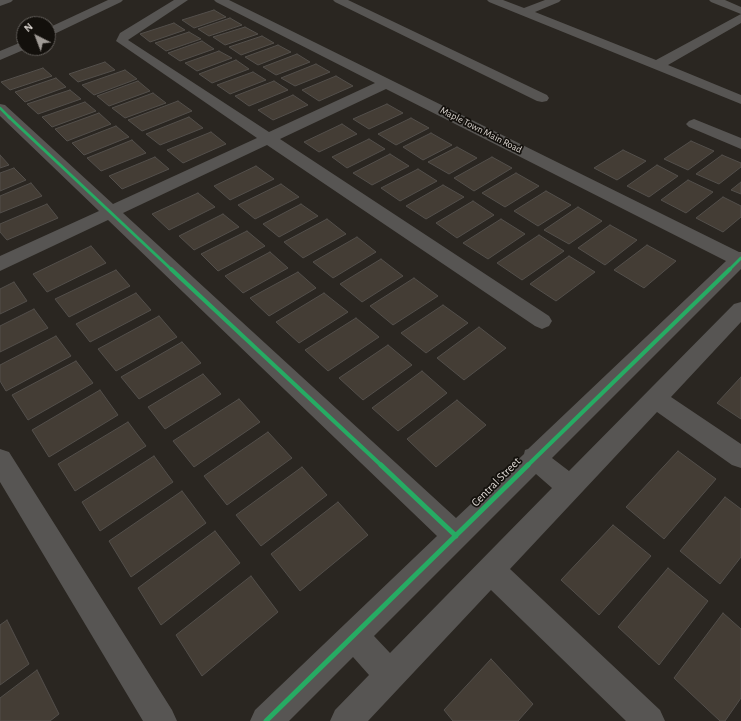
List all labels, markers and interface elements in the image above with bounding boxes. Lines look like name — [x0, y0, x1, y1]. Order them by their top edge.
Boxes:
north arrow — [16, 16, 56, 56]
text: N — [22, 21, 35, 34]
street label: Maple Town Main Road — [438, 104, 524, 156]
street label: Central Street — [468, 454, 524, 510]

